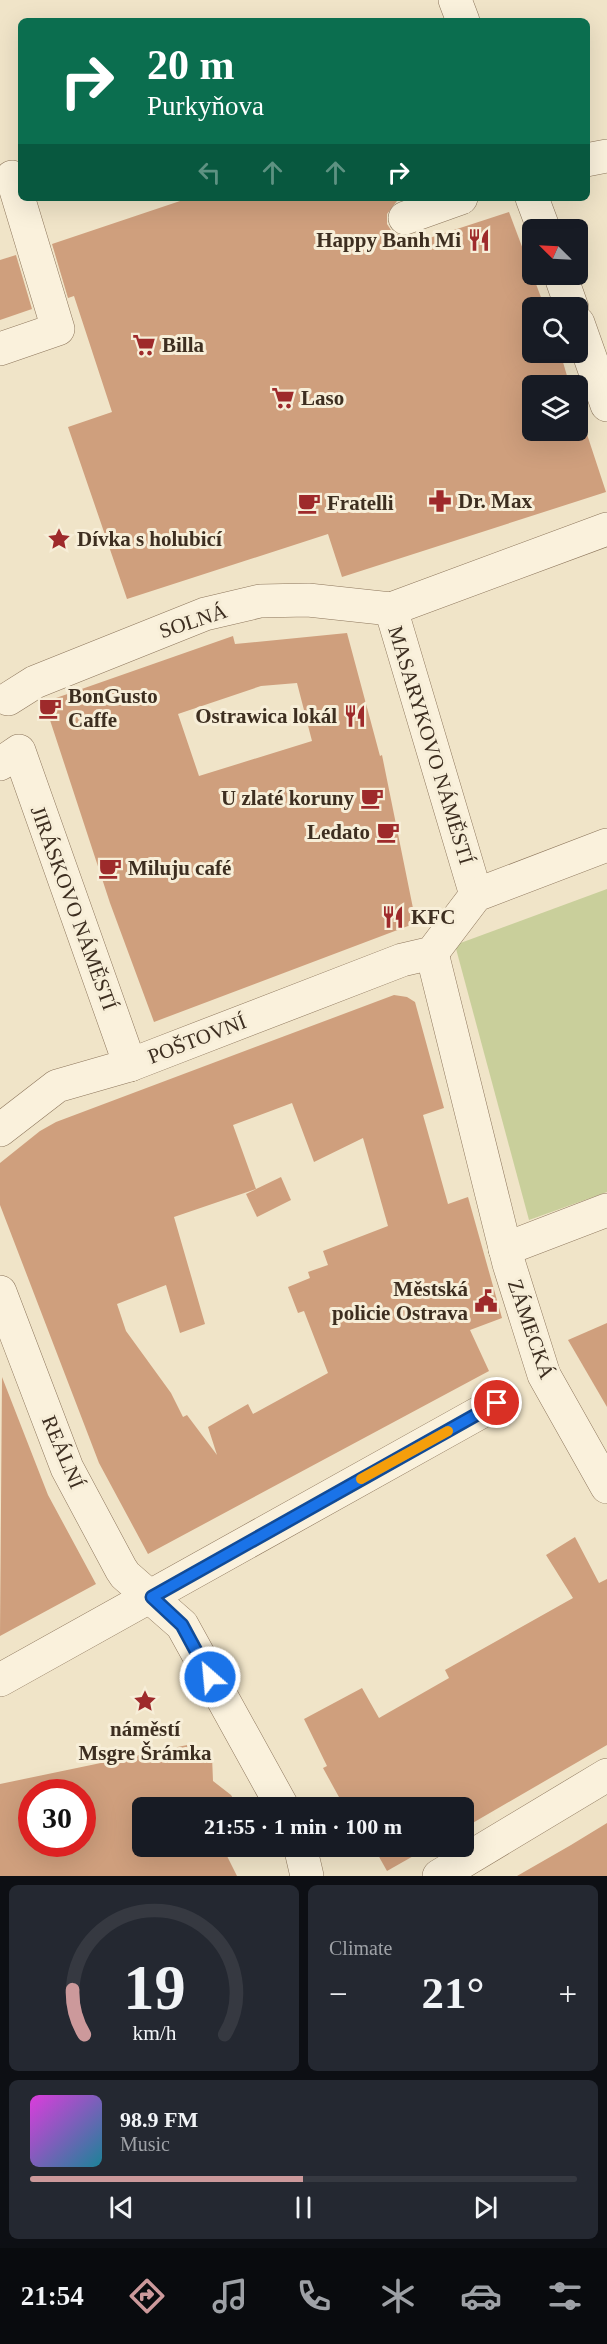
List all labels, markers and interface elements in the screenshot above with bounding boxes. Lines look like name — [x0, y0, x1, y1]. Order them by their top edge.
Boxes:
icon: right — [48, 42, 126, 120]
text: 20 m — [147, 42, 235, 88]
text: Purkyňova — [147, 91, 264, 121]
icon: left — [193, 156, 226, 189]
icon: ahead — [256, 156, 289, 189]
icon: ahead — [319, 156, 352, 189]
icon: right — [382, 156, 415, 189]
north arrow — [522, 219, 588, 285]
map controls — [522, 219, 588, 441]
restaurant icon: Happy Banh Mi — [466, 227, 492, 253]
place label: Happy Banh Mi — [316, 228, 461, 252]
button: search — [522, 297, 588, 363]
supermarket icon: Billa — [131, 332, 157, 358]
place label: Billa — [162, 333, 205, 357]
button: layers — [522, 375, 588, 441]
supermarket icon: Laso — [270, 385, 296, 411]
place label: Laso — [301, 386, 344, 410]
pharmacy icon: Dr. Max — [427, 488, 453, 514]
place label: Dr. Max — [458, 489, 532, 513]
cafe icon: Fratelli — [296, 490, 322, 516]
place label: Fratelli — [327, 491, 394, 515]
place icon: Dívka s holubicí — [46, 526, 72, 552]
place label: Dívka s holubicí — [77, 527, 223, 551]
street label: SOLNÁ — [156, 599, 231, 643]
street label: MASARYKOVO NÁMĚSTÍ — [383, 623, 479, 867]
place label: BonGusto Caffe — [68, 684, 158, 732]
cafe icon: BonGusto Caffe — [37, 695, 63, 721]
restaurant icon: Ostrawica lokál — [342, 703, 368, 729]
place label: Ostrawica lokál — [195, 704, 337, 728]
cafe icon: U zlaté koruny — [359, 785, 385, 811]
place label: U zlaté koruny — [221, 786, 354, 810]
street label: JIRÁSKOVO NÁMĚSTÍ — [26, 803, 122, 1013]
cafe icon: Ledato — [375, 819, 401, 845]
place label: Ledato — [307, 820, 370, 844]
cafe icon: Miluju café — [97, 855, 123, 881]
place label: Miluju café — [128, 856, 231, 880]
restaurant icon: KFC — [380, 904, 406, 930]
place label: KFC — [411, 905, 455, 929]
street label: POŠTOVNÍ — [144, 1009, 250, 1069]
street label: ZÁMECKÁ — [503, 1276, 560, 1383]
place label: Městská policie Ostrava — [332, 1277, 468, 1325]
public building icon: Městská policie Ostrava — [473, 1288, 499, 1314]
pin — [471, 1377, 522, 1428]
icon: arrive — [480, 1386, 513, 1419]
street label: REÁLNÍ — [37, 1412, 89, 1492]
position arrow — [178, 1645, 242, 1709]
place icon: náměstí Msgre Šrámka — [132, 1688, 158, 1714]
place label: náměstí Msgre Šrámka — [78, 1717, 212, 1765]
speed limit sign: 30 — [18, 1779, 96, 1857]
text: 21:55 · 1 min · 100 m — [204, 1814, 402, 1839]
text: Climate — [329, 1937, 392, 1959]
text: 19 — [123, 1953, 185, 2022]
text: 21° — [422, 1968, 485, 2018]
text: − — [329, 1976, 348, 2012]
text: + — [558, 1976, 577, 2012]
text: km/h — [132, 2021, 176, 2045]
text: 98.9 FM — [120, 2107, 198, 2132]
text: Music — [120, 2133, 170, 2155]
icon: previous — [105, 2191, 138, 2224]
icon: pause — [287, 2191, 320, 2224]
icon: next — [469, 2191, 502, 2224]
icon: directions — [126, 2275, 168, 2317]
icon: music — [209, 2275, 251, 2317]
icon: phone — [293, 2275, 335, 2317]
icon: climate — [377, 2275, 419, 2317]
icon: car — [460, 2275, 502, 2317]
icon: filters — [544, 2275, 586, 2317]
text: 21:54 — [21, 2281, 84, 2311]

